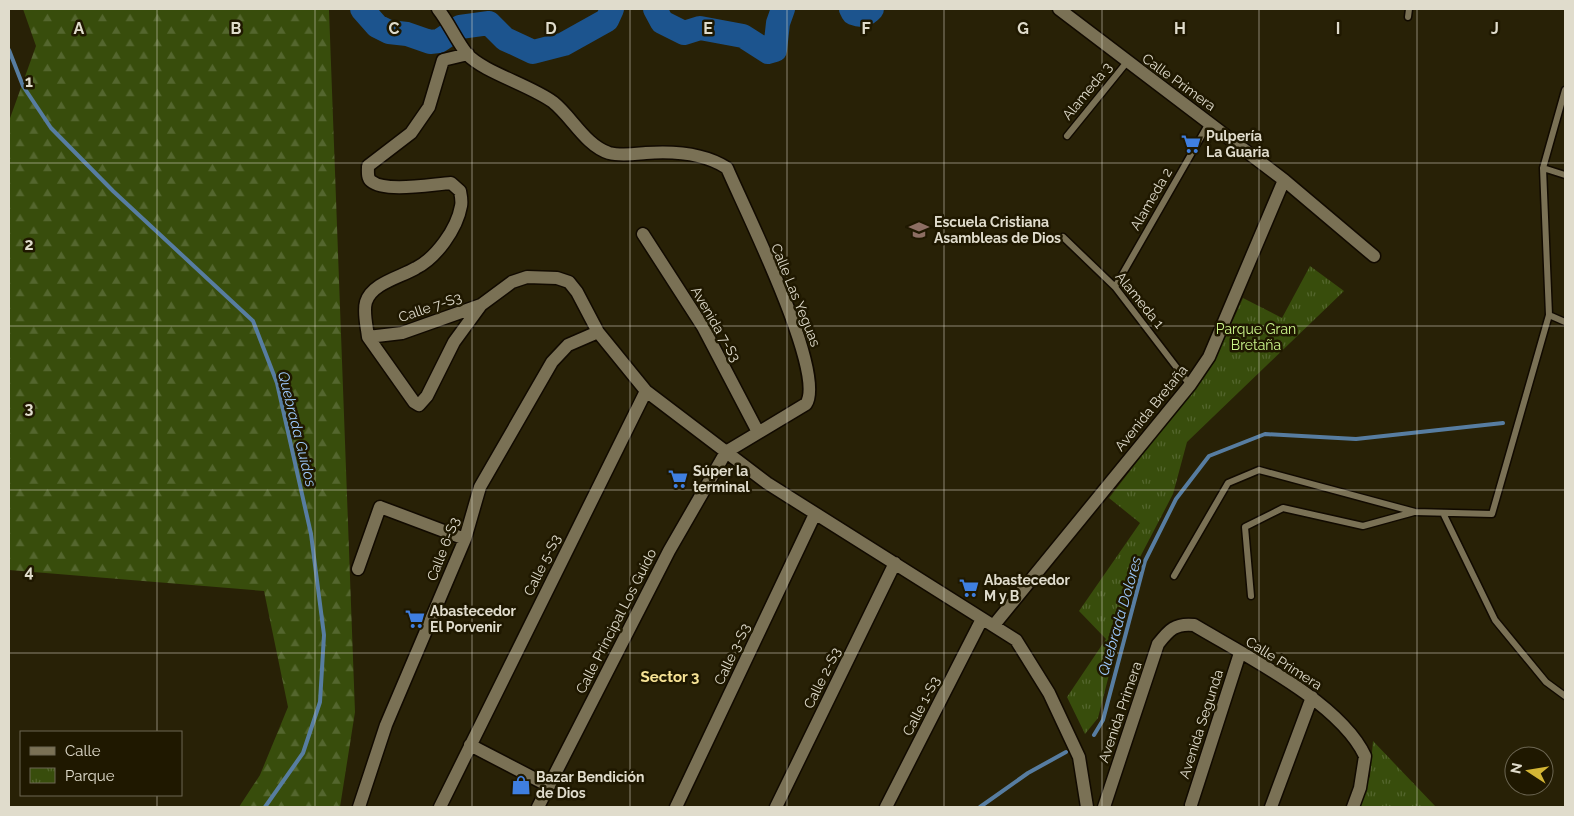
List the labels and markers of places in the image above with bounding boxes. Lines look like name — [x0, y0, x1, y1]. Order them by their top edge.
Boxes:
place label: Pulpería La Guaria — [1206, 128, 1269, 160]
supermarket icon: Pulpería La Guaria — [1180, 133, 1202, 155]
place label: Escuela Cristiana Asambleas de Dios — [934, 214, 1061, 246]
school or university icon: Escuela Cristiana Asambleas de Dios — [908, 219, 930, 241]
place label: Súper la terminal — [693, 463, 750, 495]
supermarket icon: Súper la terminal — [667, 468, 689, 490]
place label: Abastecedor M y B — [984, 572, 1071, 604]
supermarket icon: Abastecedor M y B — [958, 577, 980, 599]
place label: Abastecedor El Porvenir — [430, 603, 517, 635]
supermarket icon: Abastecedor El Porvenir — [404, 608, 426, 630]
place label: Bazar Bendición de Dios — [536, 769, 644, 801]
shop icon: Bazar Bendición de Dios — [510, 774, 532, 796]

